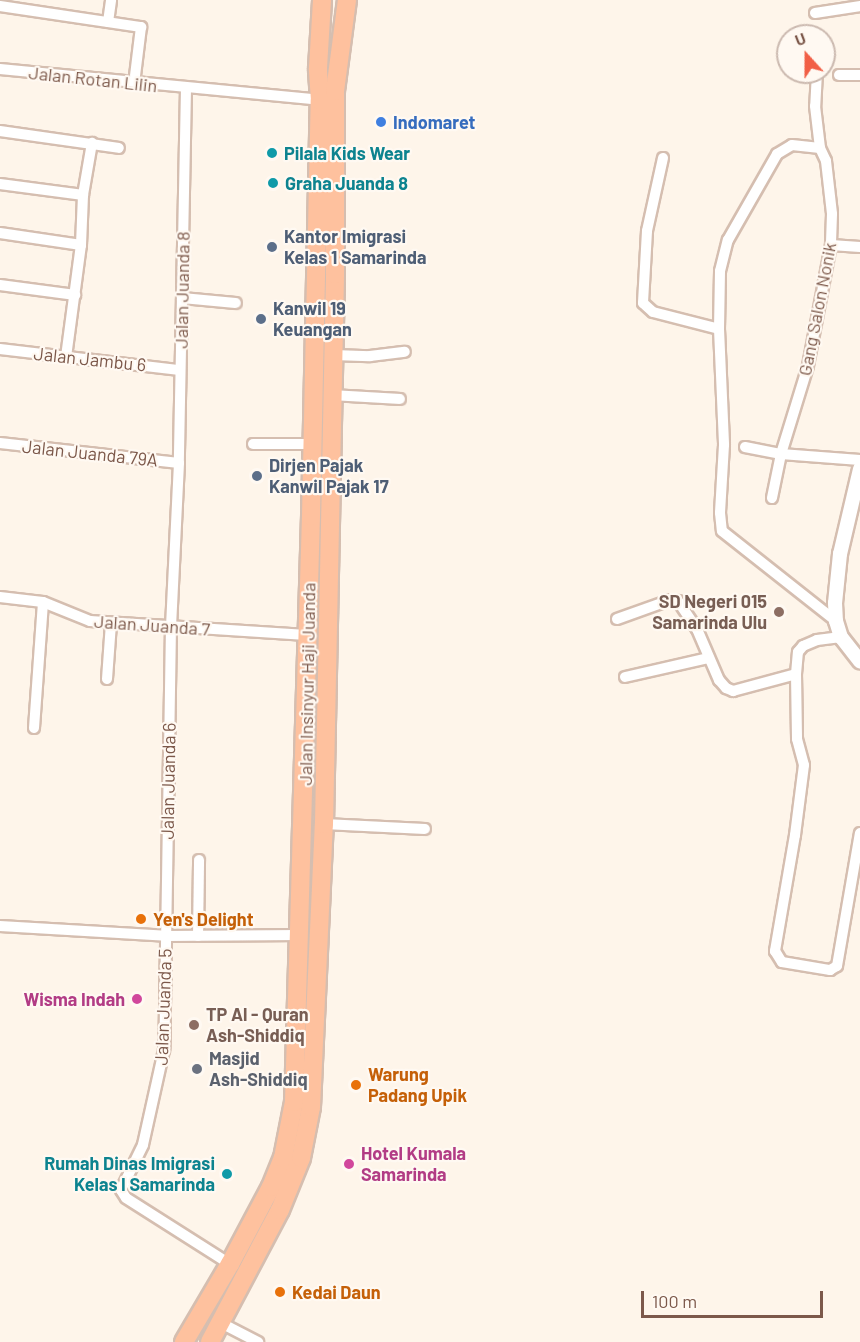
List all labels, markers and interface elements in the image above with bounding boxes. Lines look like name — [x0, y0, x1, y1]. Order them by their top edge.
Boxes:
north arrow — [776, 24, 836, 84]
text: U — [792, 28, 808, 49]
street label: Jalan Rotan Lilin — [28, 62, 158, 96]
place label: Indomaret — [393, 111, 475, 133]
marker: Indomaret — [374, 115, 388, 129]
place label: Pilala Kids Wear — [284, 142, 410, 164]
marker: Pilala Kids Wear — [265, 146, 279, 160]
place label: Graha Juanda 8 — [285, 172, 408, 194]
marker: Graha Juanda 8 — [266, 176, 280, 190]
place label: Kantor Imigrasi Kelas 1 Samarinda — [284, 226, 427, 268]
street label: Jalan Juanda 8 — [170, 231, 194, 349]
marker: Kantor Imigrasi Kelas 1 Samarinda — [265, 240, 279, 254]
street label: Gang Salon Nonik — [793, 241, 841, 377]
place label: Kanwil 19 Keuangan — [273, 298, 352, 340]
marker: Kanwil 19 Keuangan — [254, 312, 268, 326]
street label: Jalan Jambu 6 — [33, 342, 147, 376]
street label: Jalan Juanda 79A — [21, 435, 159, 471]
place label: Dirjen Pajak Kanwil Pajak 17 — [269, 455, 389, 498]
marker: Dirjen Pajak Kanwil Pajak 17 — [250, 469, 264, 483]
street label: Jalan Insinyur Haji Juanda — [294, 582, 320, 786]
place label: SD Negeri 015 Samarinda Ulu — [652, 591, 767, 634]
marker: SD Negeri 015 Samarinda Ulu — [772, 605, 786, 619]
street label: Jalan Juanda 7 — [93, 610, 211, 640]
street label: Jalan Juanda 6 — [156, 722, 180, 840]
place label: Yen's Delight — [153, 908, 253, 930]
marker: Yen's Delight — [134, 912, 148, 926]
street label: Jalan Juanda 5 — [150, 948, 176, 1066]
place label: Wisma Indah — [23, 988, 125, 1010]
marker: Wisma Indah — [130, 992, 144, 1006]
place label: TP Al - Quran Ash-Shiddiq — [206, 1004, 309, 1046]
marker: TP Al - Quran Ash-Shiddiq — [187, 1018, 201, 1032]
place label: Masjid Ash-Shiddiq — [209, 1048, 308, 1090]
marker: Masjid Ash-Shiddiq — [190, 1062, 204, 1076]
place label: Warung Padang Upik — [368, 1064, 467, 1106]
marker: Warung Padang Upik — [349, 1078, 363, 1092]
place label: Hotel Kumala Samarinda — [361, 1143, 466, 1186]
place label: Rumah Dinas Imigrasi Kelas I Samarinda — [44, 1153, 215, 1196]
marker: Hotel Kumala Samarinda — [342, 1157, 356, 1171]
marker: Rumah Dinas Imigrasi Kelas I Samarinda — [220, 1167, 234, 1181]
scale bar — [644, 1279, 826, 1317]
place label: Kedai Daun — [292, 1281, 381, 1303]
marker: Kedai Daun — [273, 1285, 287, 1299]
text: 100 m — [652, 1290, 697, 1312]

